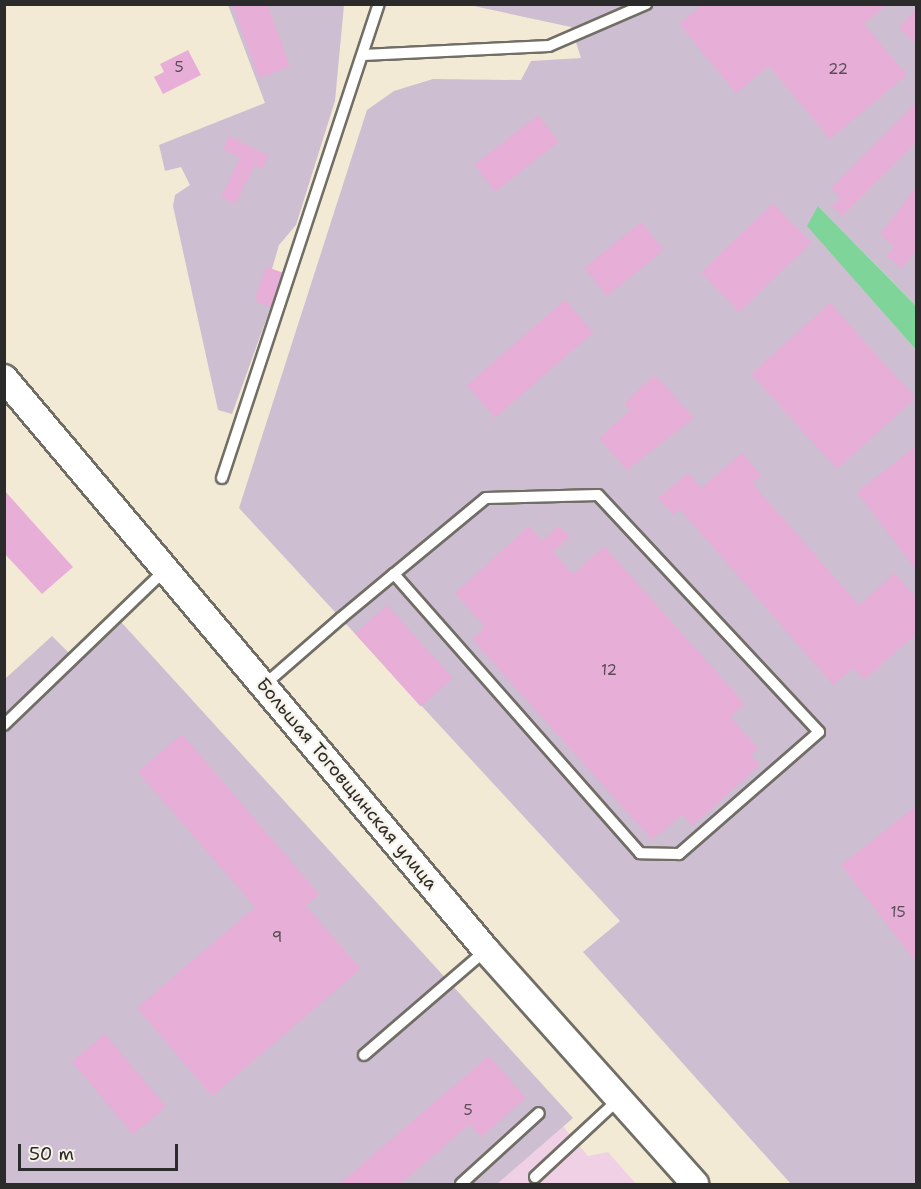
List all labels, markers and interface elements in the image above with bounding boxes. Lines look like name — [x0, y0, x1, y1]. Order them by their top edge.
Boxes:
house number: 5 — [174, 59, 184, 77]
house number: 22 — [828, 61, 848, 79]
house number: 12 — [601, 662, 617, 680]
street label: Большая Тоговщинская улица — [252, 674, 442, 894]
house number: 15 — [890, 904, 906, 922]
house number: 9 — [272, 929, 282, 947]
house number: 5 — [463, 1102, 473, 1120]
scale bar — [21, 1132, 182, 1170]
text: 50 m — [29, 1142, 74, 1166]

